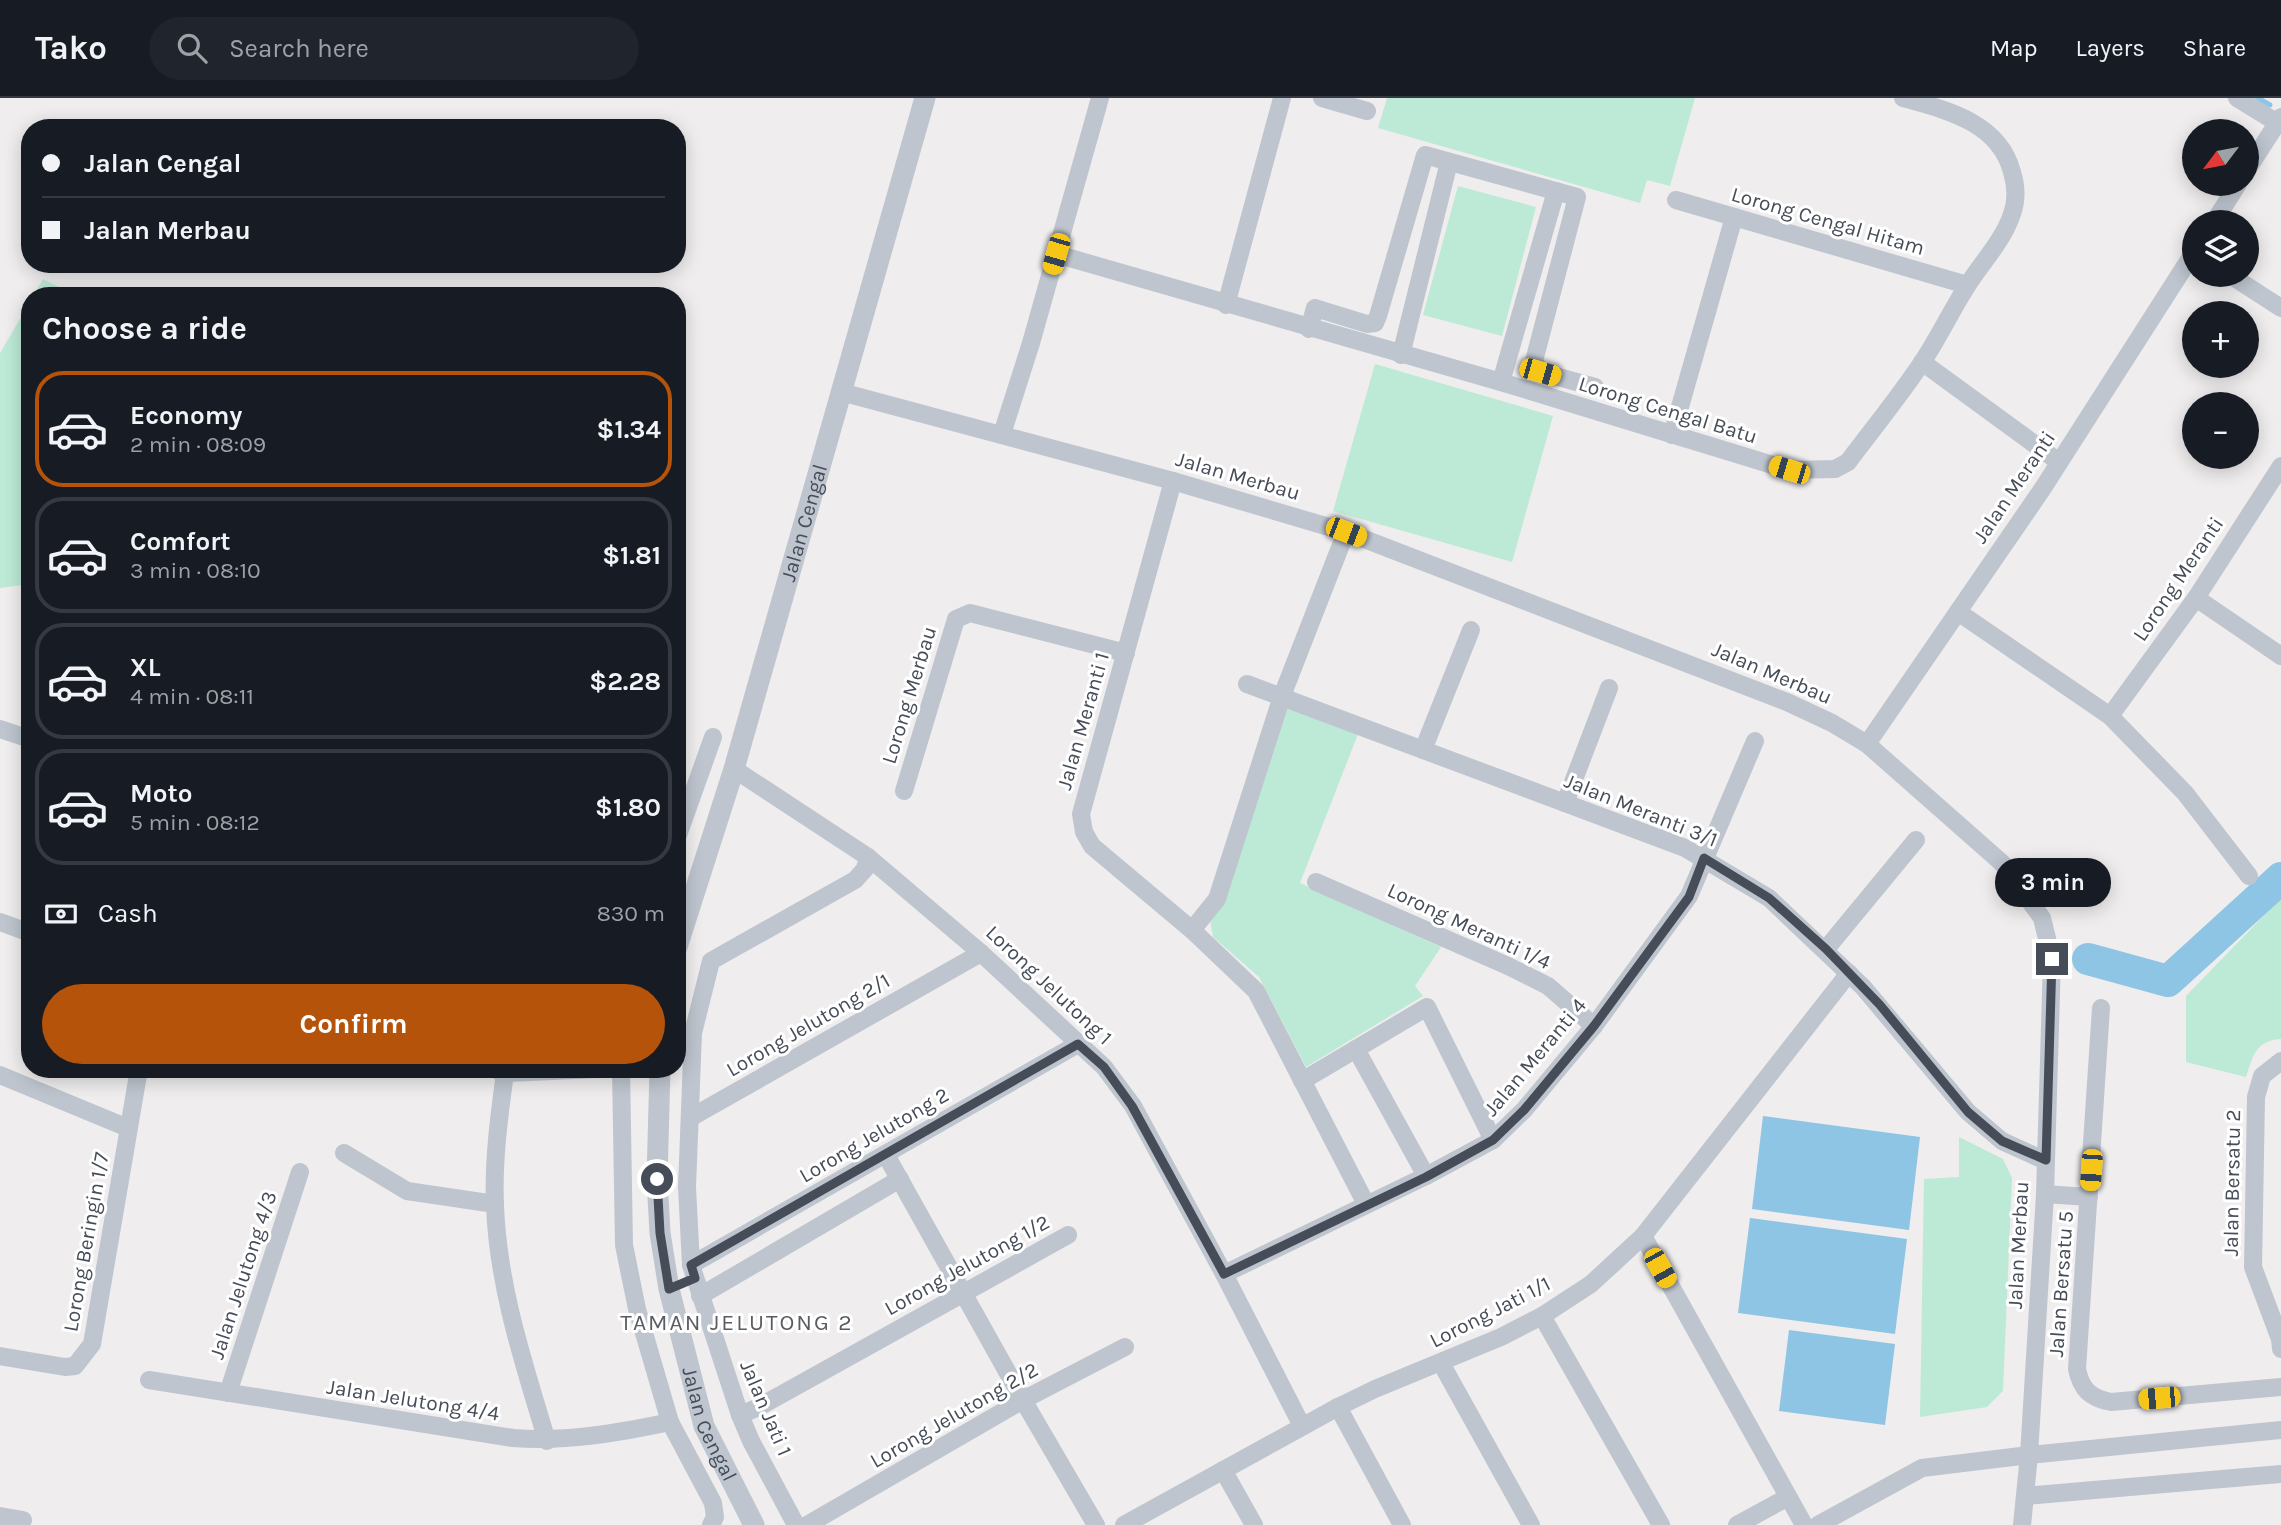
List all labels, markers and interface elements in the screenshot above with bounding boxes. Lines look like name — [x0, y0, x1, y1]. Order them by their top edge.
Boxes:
search box — [149, 17, 639, 80]
text: Tako — [35, 29, 107, 67]
icon: search — [173, 29, 211, 67]
text: Search here — [229, 33, 369, 64]
text: Map — [1990, 34, 2038, 62]
text: Layers — [2076, 34, 2145, 62]
text: Share — [2183, 34, 2246, 62]
north arrow — [2182, 119, 2259, 196]
map controls — [2182, 119, 2259, 469]
text: Jalan Cengal — [84, 148, 241, 179]
street label: Lorong Cengal Hitam — [1729, 182, 1927, 260]
button: layers — [2182, 210, 2259, 287]
text: Jalan Merbau — [84, 215, 251, 246]
car — [1041, 231, 1072, 277]
button: + — [2182, 301, 2259, 378]
text: Choose a ride — [42, 310, 247, 347]
car — [1517, 356, 1564, 388]
street label: Lorong Cengal Batu — [1576, 371, 1760, 449]
button: − — [2182, 392, 2259, 469]
icon: car — [46, 398, 109, 461]
text: Economy — [130, 400, 242, 431]
text: $1.34 — [597, 414, 661, 445]
street label: Jalan Meranti — [1968, 427, 2060, 547]
text: 2 min · 08:09 — [130, 431, 266, 458]
street label: Jalan Merbau — [1173, 447, 1303, 505]
car — [1766, 454, 1813, 486]
street label: Jalan Cengal — [776, 461, 832, 584]
street label: Lorong Meranti — [2128, 512, 2228, 646]
car — [1323, 515, 1370, 549]
icon: car — [46, 524, 109, 587]
text: Comfort — [130, 526, 231, 557]
text: $1.81 — [602, 540, 661, 571]
text: 3 min · 08:10 — [130, 557, 261, 584]
street label: Lorong Merbau — [877, 623, 941, 767]
street label: Jalan Merbau — [1708, 637, 1836, 709]
icon: car — [46, 650, 109, 713]
street label: Jalan Meranti 1 — [1052, 650, 1114, 792]
text: XL — [130, 652, 161, 683]
text: $2.28 — [589, 666, 661, 697]
text: 4 min · 08:11 — [130, 683, 254, 710]
street label: Jalan Meranti 3/1 — [1561, 768, 1721, 852]
icon: car — [46, 776, 109, 839]
text: Moto — [130, 778, 192, 809]
text: $1.80 — [595, 792, 661, 823]
text: 5 min · 08:12 — [130, 809, 260, 836]
callout: 3 min — [1994, 858, 2110, 906]
text: 3 min — [2021, 869, 2085, 896]
street label: Lorong Meranti 1/4 — [1384, 878, 1555, 974]
icon: cash — [42, 895, 80, 933]
text: Cash — [98, 898, 158, 929]
text: 830 m — [597, 900, 665, 927]
street label: Lorong Jelutong 1 — [981, 920, 1117, 1050]
route end — [2036, 943, 2068, 975]
street label: Lorong Jelutong 2/1 — [722, 968, 894, 1082]
button: Confirm — [42, 984, 665, 1064]
street label: Jalan Meranti 4 — [1479, 993, 1591, 1121]
street label: Lorong Jelutong 2 — [795, 1082, 953, 1188]
street label: Jalan Bersatu 2 — [2219, 1109, 2245, 1257]
car — [2080, 1148, 2103, 1192]
street label: Lorong Beringin 1/7 — [58, 1150, 114, 1334]
route start — [641, 1163, 673, 1195]
street label: Jalan Merbau — [2003, 1180, 2033, 1310]
street label: Jalan Jelutong 4/3 — [205, 1188, 281, 1362]
street label: Lorong Jelutong 1/2 — [880, 1210, 1054, 1320]
street label: Jalan Bersatu 5 — [2044, 1210, 2078, 1358]
car — [1641, 1245, 1680, 1291]
street label: Lorong Jati 1/1 — [1426, 1271, 1554, 1353]
district label: TAMAN JELUTONG 2 — [620, 1309, 854, 1336]
street label: Jalan Jati 1 — [735, 1357, 797, 1459]
street label: Lorong Jelutong 2/2 — [866, 1357, 1042, 1473]
street label: Jalan Cengal — [677, 1364, 742, 1485]
street label: Jalan Jelutong 4/4 — [325, 1375, 501, 1426]
car — [2138, 1386, 2181, 1410]

